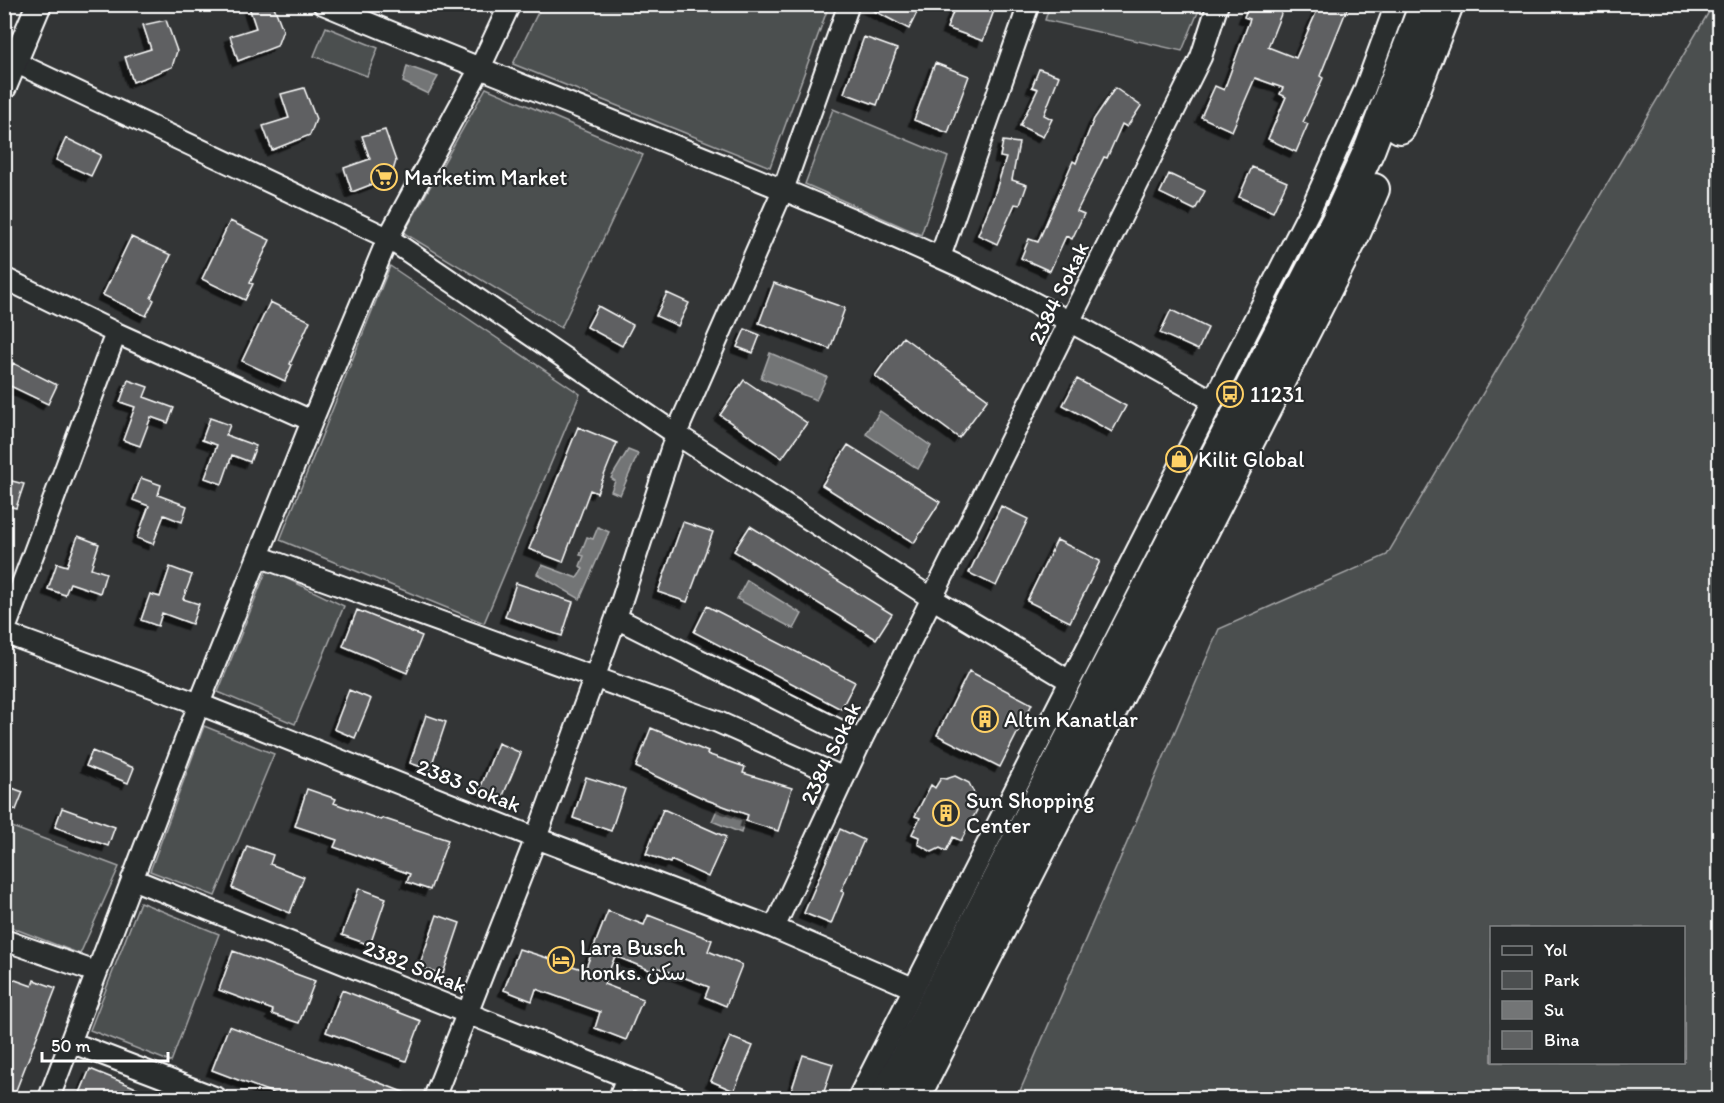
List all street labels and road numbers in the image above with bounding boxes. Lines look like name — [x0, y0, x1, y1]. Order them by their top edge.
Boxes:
street label: 2384 Sokak — [1022, 237, 1095, 349]
street label: 2384 Sokak — [794, 697, 867, 809]
street label: 2383 Sokak — [413, 752, 525, 819]
street label: 2382 Sokak — [359, 933, 470, 999]

